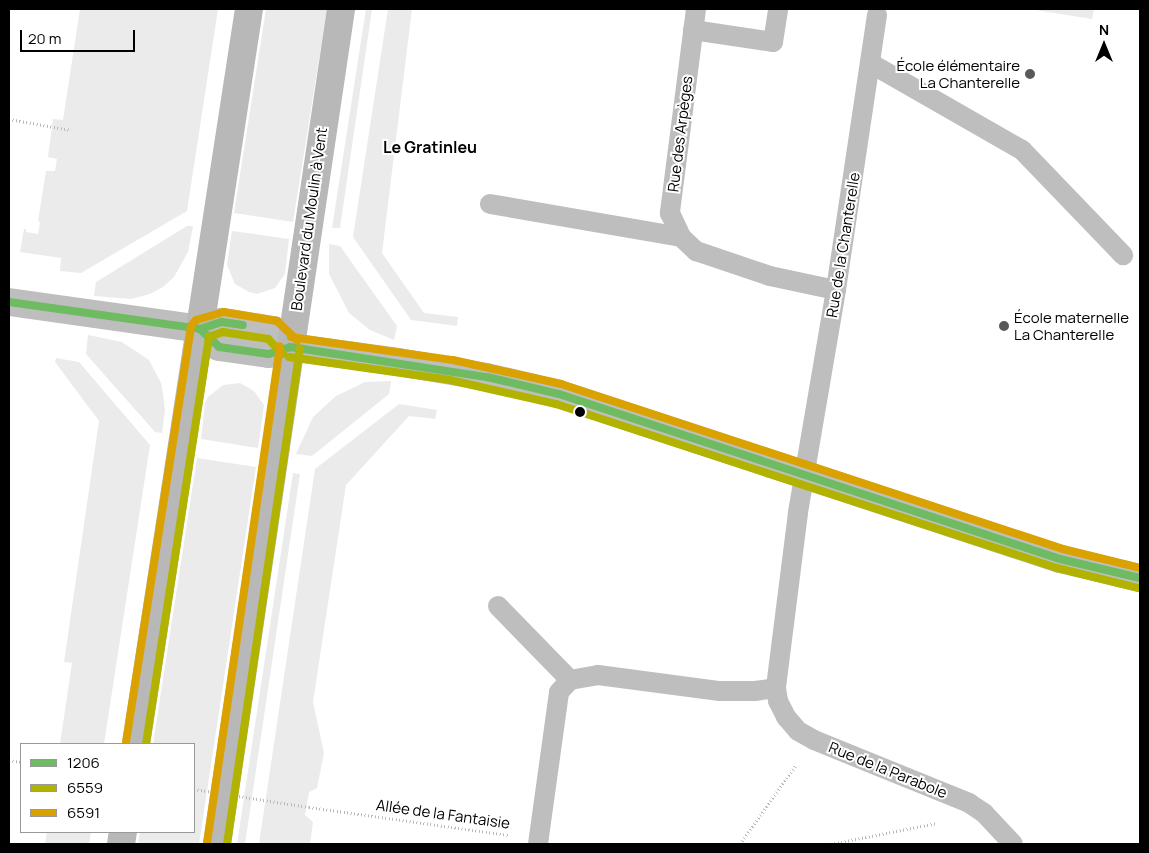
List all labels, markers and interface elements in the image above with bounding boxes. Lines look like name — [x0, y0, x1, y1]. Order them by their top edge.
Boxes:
scale bar — [22, 20, 138, 52]
north arrow — [1079, 20, 1129, 70]
text: N — [1099, 20, 1109, 39]
text: 20 m — [28, 28, 61, 49]
place label: École élémentaire La Chanterelle — [896, 56, 1020, 91]
marker: École élémentaire La Chanterelle — [1024, 68, 1036, 80]
street label: Rue des Arpèges — [664, 75, 696, 193]
street label: Boulevard du Moulin à Vent — [287, 126, 331, 312]
district label: Le Gratinleu — [383, 137, 477, 157]
street label: Rue de la Chanterelle — [823, 171, 863, 319]
place label: École maternelle La Chanterelle — [1014, 308, 1129, 343]
marker: École maternelle La Chanterelle — [998, 320, 1010, 332]
unlabelled marker — [575, 407, 585, 417]
street label: Rue de la Parabole — [826, 738, 950, 802]
legend — [20, 743, 195, 833]
text: 1206 — [67, 752, 100, 773]
text: 6559 — [67, 777, 103, 798]
street label: Allée de la Fantaisie — [375, 796, 511, 832]
text: 6591 — [67, 802, 100, 823]

